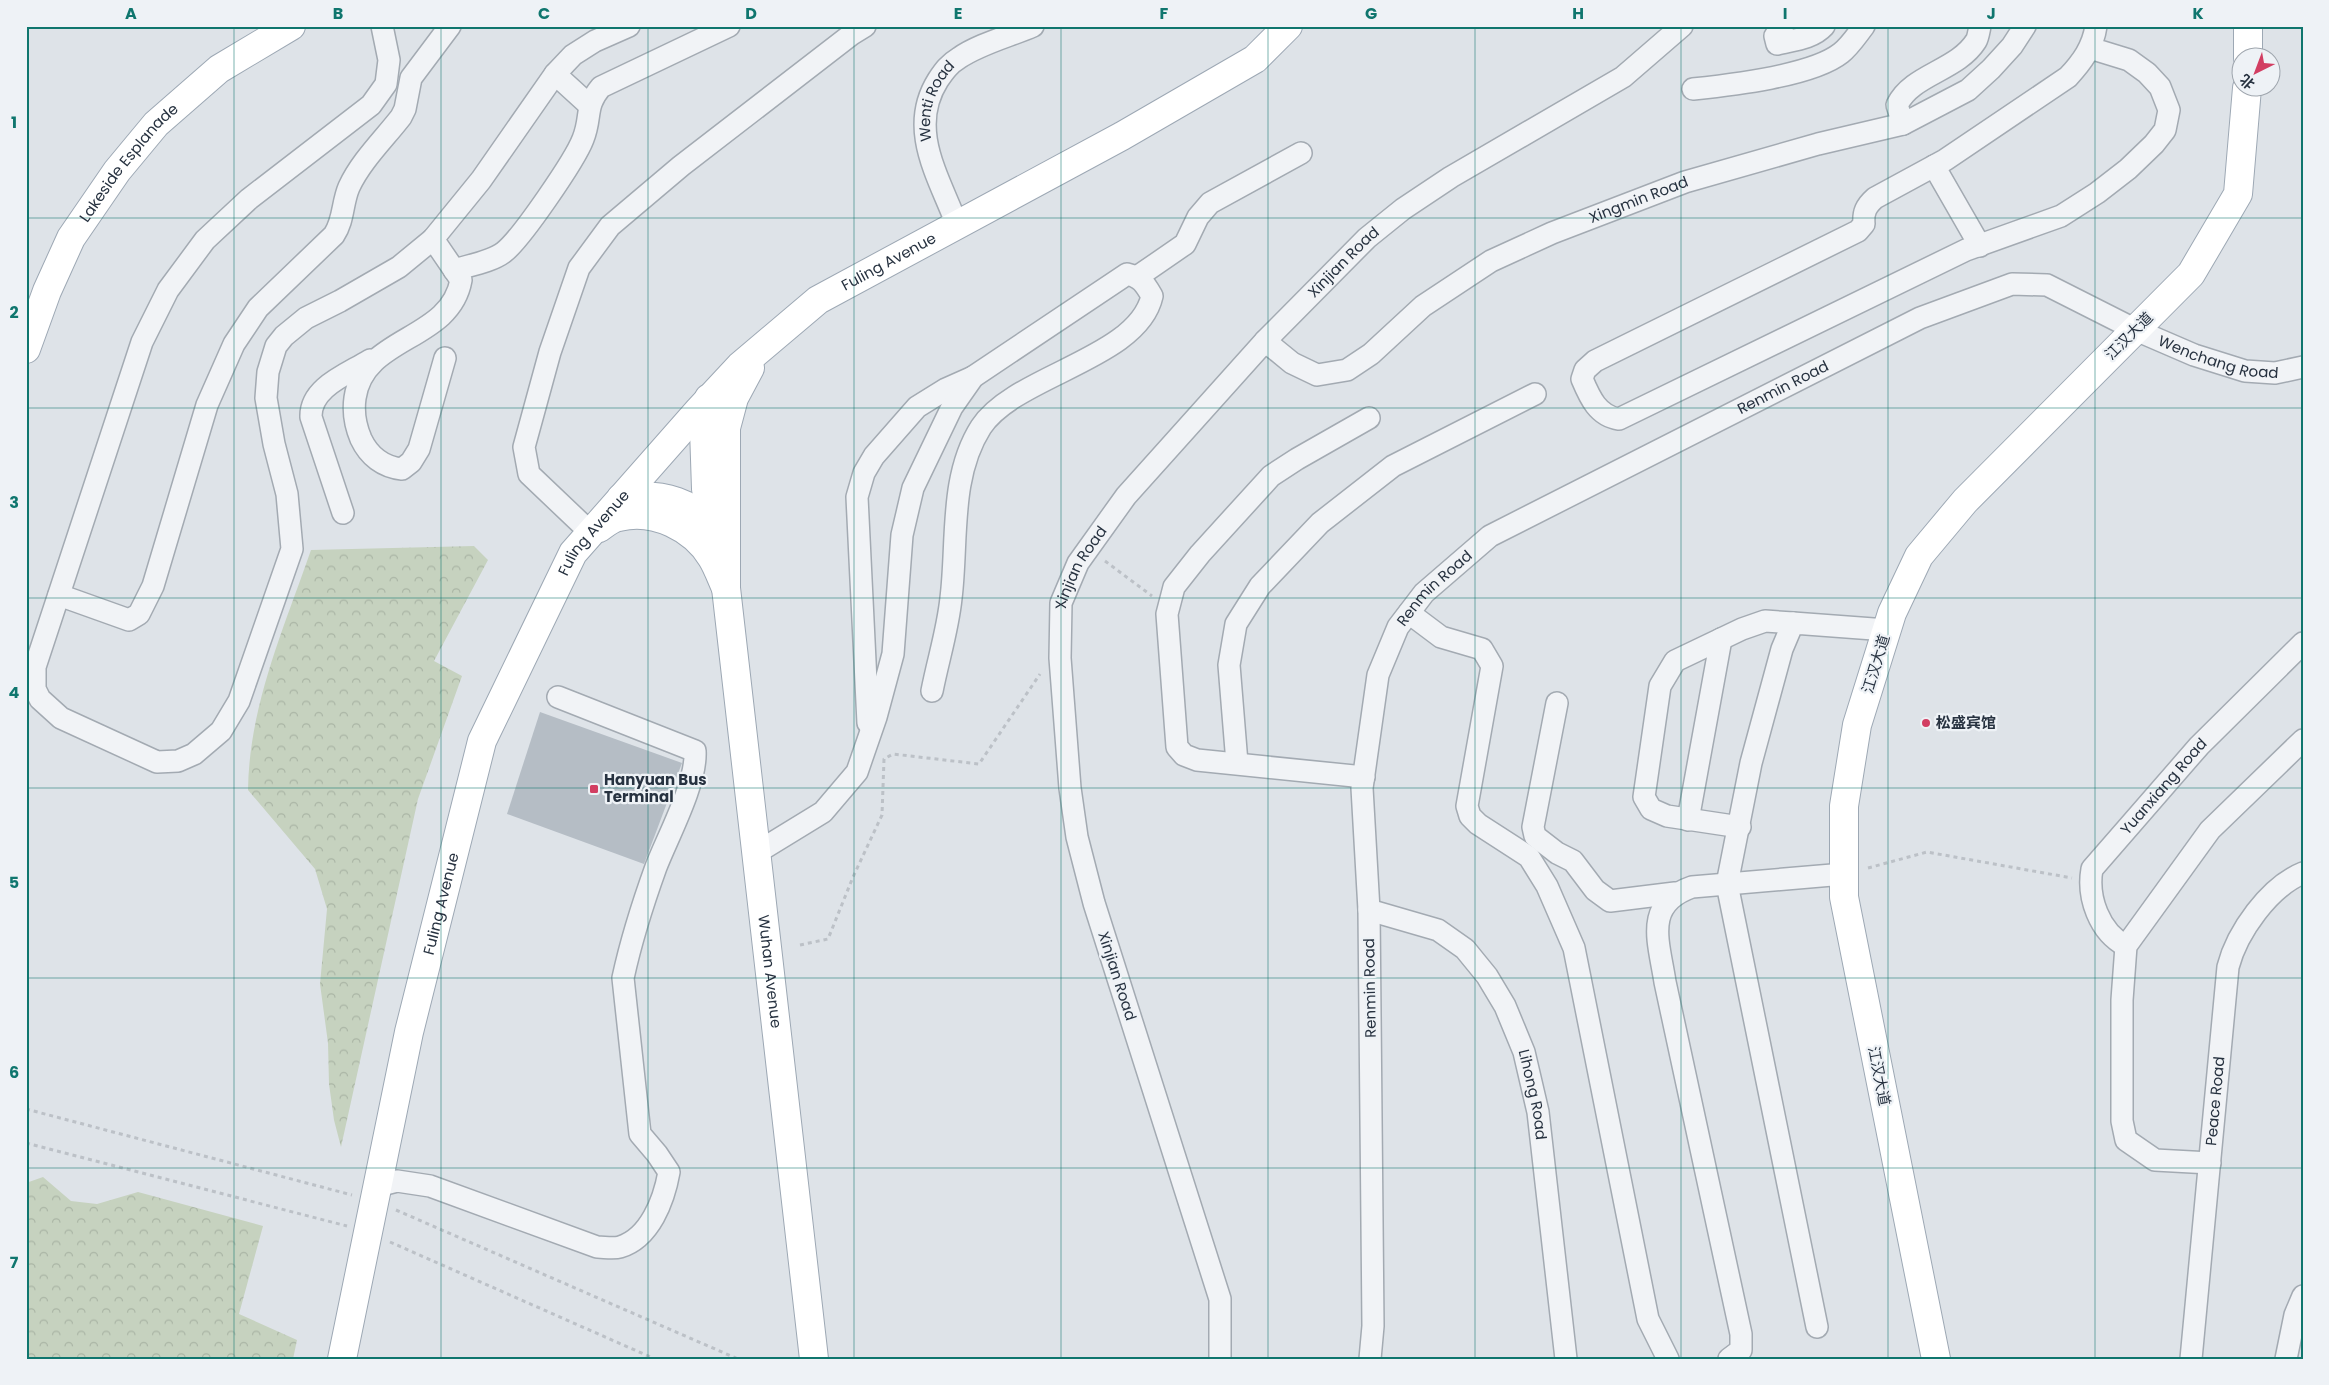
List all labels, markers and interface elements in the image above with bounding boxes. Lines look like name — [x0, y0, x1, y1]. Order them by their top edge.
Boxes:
text: A — [125, 2, 137, 25]
text: B — [333, 2, 343, 25]
text: C — [538, 2, 550, 25]
text: D — [745, 2, 757, 25]
text: E — [954, 2, 962, 25]
text: F — [1160, 2, 1169, 25]
text: G — [1365, 2, 1377, 25]
text: H — [1572, 2, 1584, 25]
text: I — [1783, 2, 1787, 25]
text: J — [1986, 2, 1996, 25]
text: K — [2192, 2, 2204, 25]
north arrow — [2232, 48, 2282, 98]
street label: Wenti Road — [914, 55, 959, 143]
text: 北 — [2235, 70, 2259, 94]
street label: Lakeside Esplanade — [74, 98, 183, 226]
text: 1 — [11, 111, 17, 134]
street label: Xingmin Road — [1586, 171, 1691, 228]
street label: Xinjian Road — [1303, 221, 1383, 302]
street label: Fuling Avenue — [837, 227, 940, 295]
text: 2 — [9, 301, 19, 324]
street label: 江汉大道 — [2100, 307, 2157, 364]
street label: Wenchang Road — [2155, 330, 2279, 383]
street label: Renmin Road — [1734, 355, 1832, 419]
street label: Fuling Avenue — [553, 485, 634, 579]
text: 3 — [9, 491, 19, 514]
street label: Xinjian Road — [1050, 521, 1111, 609]
street label: Renmin Road — [1391, 545, 1476, 630]
street label: 江汉大道 — [1857, 632, 1894, 696]
text: 4 — [9, 681, 20, 704]
place label: 松盛宾馆 — [1936, 712, 1996, 733]
marker: 松盛宾馆 — [1920, 717, 1932, 729]
street label: Yuanxiang Road — [2116, 733, 2211, 839]
place label: Hanyuan Bus Terminal — [604, 769, 707, 807]
marker: Hanyuan Bus Terminal — [588, 783, 600, 795]
street label: Fuling Avenue — [418, 850, 464, 957]
text: 5 — [9, 871, 19, 894]
street label: Wuhan Avenue — [753, 914, 787, 1029]
street label: Xinjian Road — [1093, 928, 1142, 1023]
street label: Renmin Road — [1358, 938, 1381, 1038]
street label: 江汉大道 — [1863, 1044, 1896, 1107]
street label: Lihong Road — [1514, 1047, 1552, 1141]
street label: Peace Road — [2200, 1056, 2230, 1147]
text: 6 — [9, 1061, 19, 1084]
text: 7 — [10, 1251, 19, 1274]

